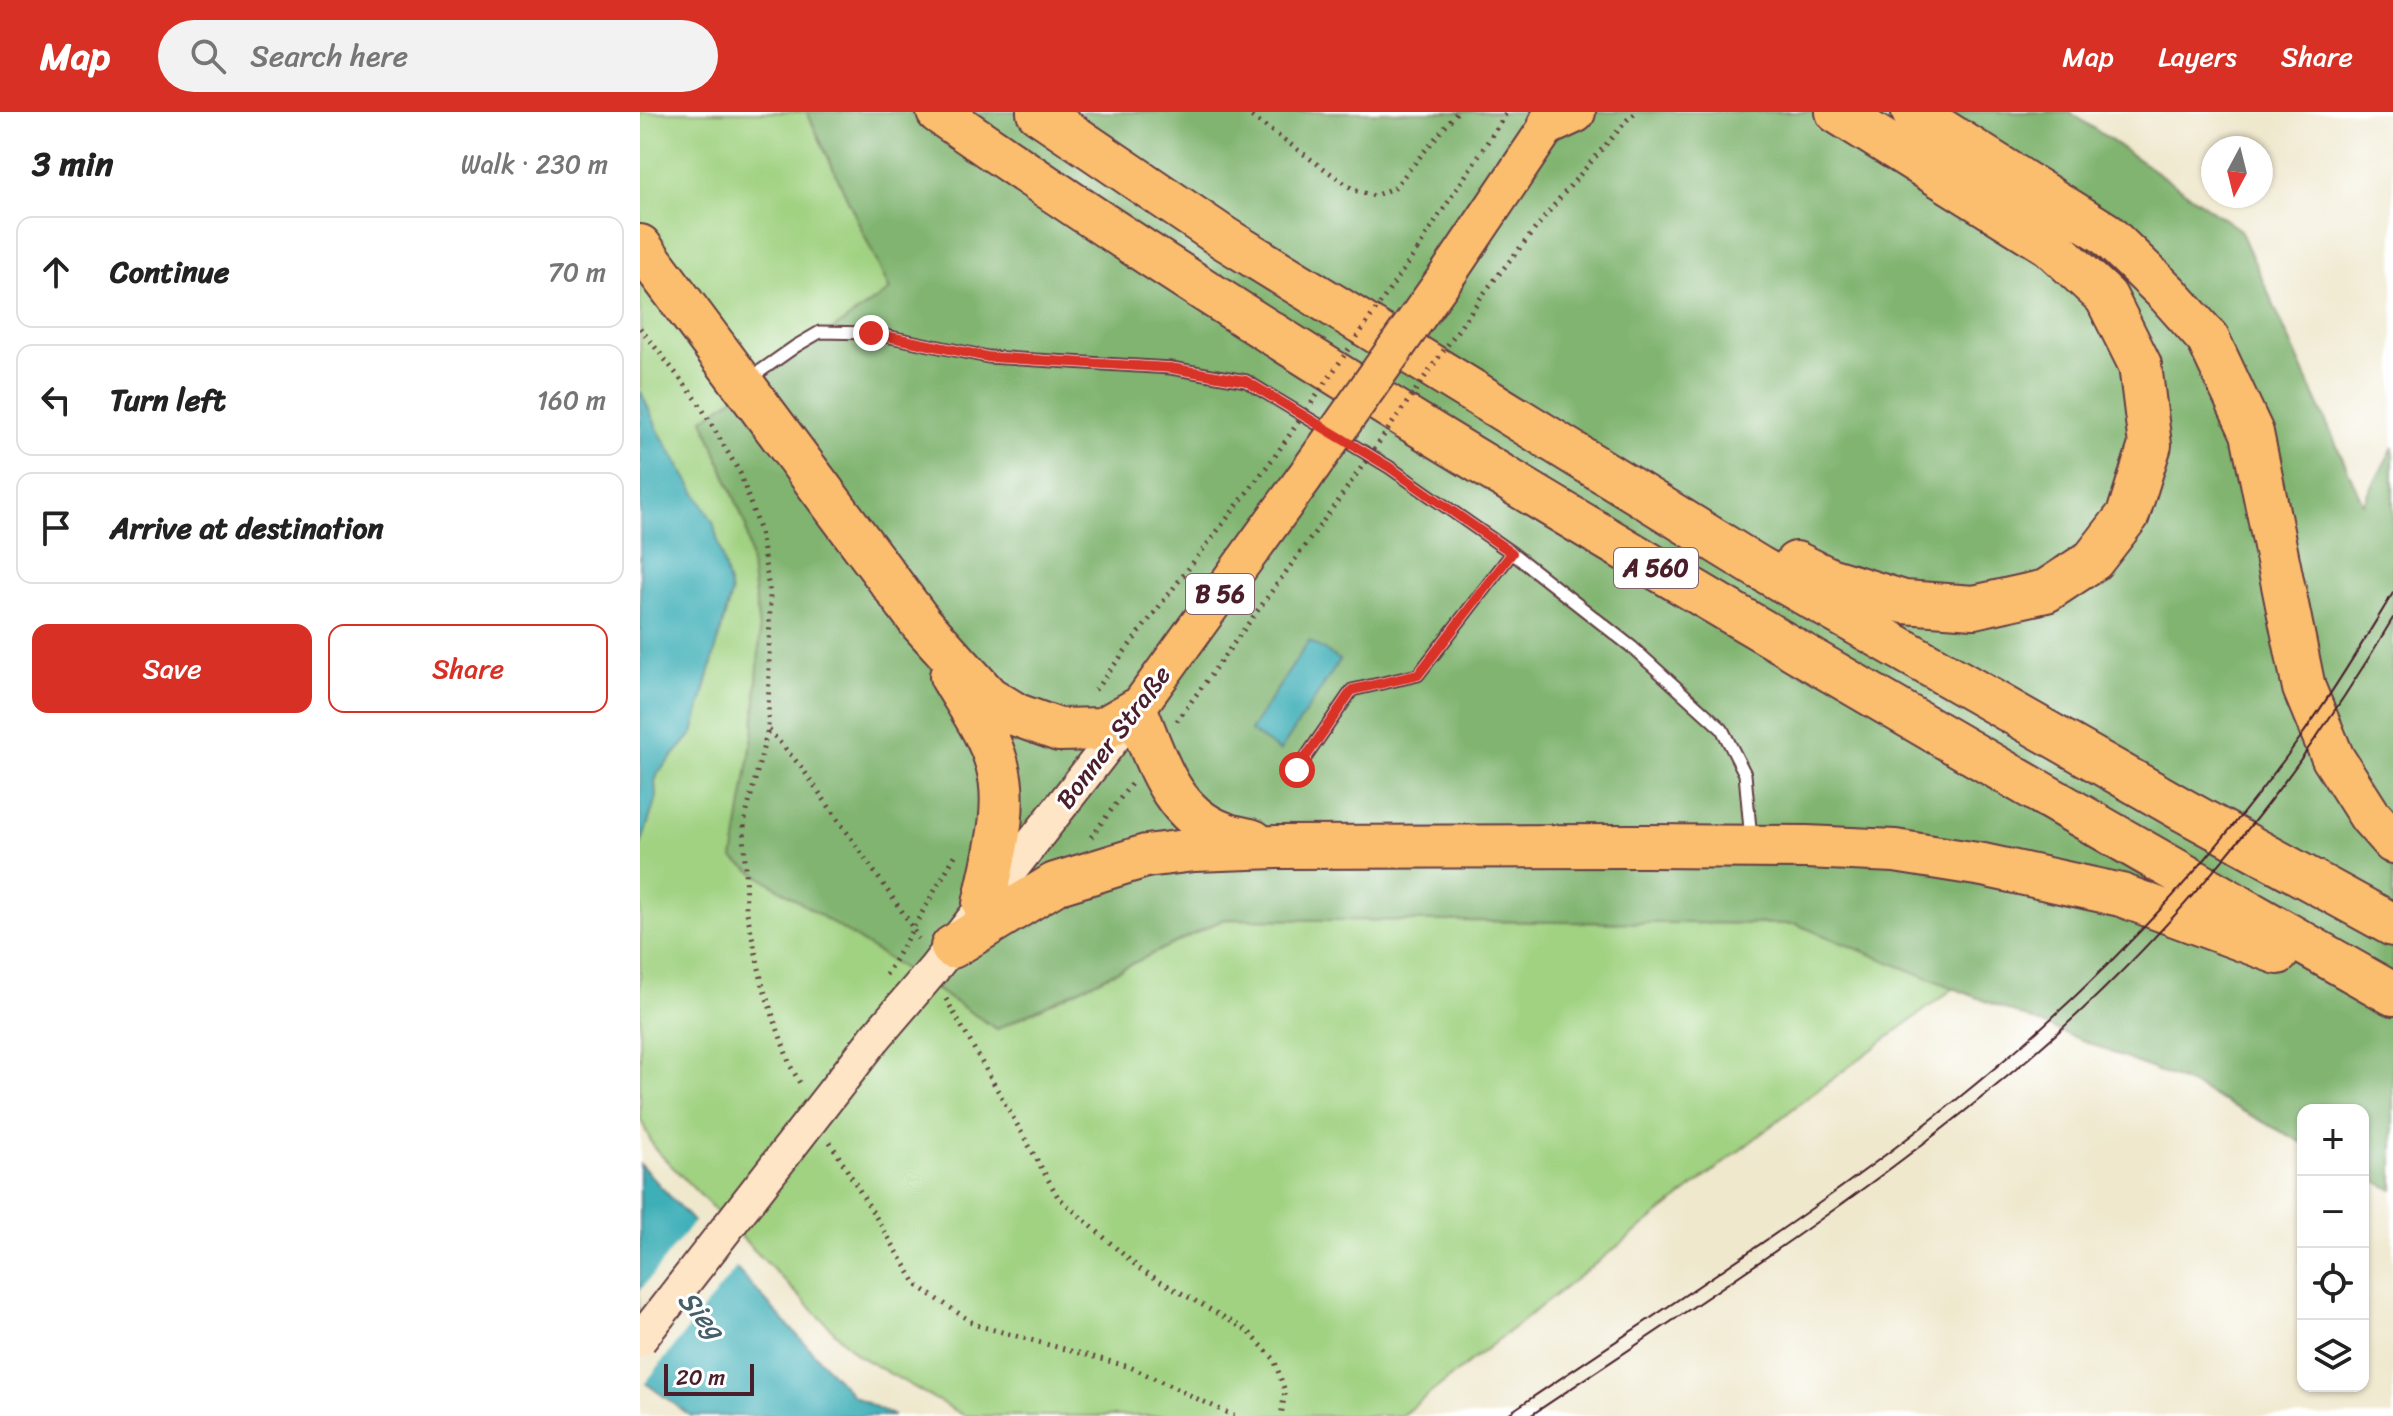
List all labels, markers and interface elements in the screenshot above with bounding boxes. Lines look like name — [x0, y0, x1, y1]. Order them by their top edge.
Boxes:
search box — [158, 20, 718, 92]
text: Map — [40, 23, 110, 90]
text: Search here — [250, 29, 408, 83]
text: Map — [2062, 32, 2114, 81]
text: Layers — [2158, 32, 2237, 81]
text: Share — [2281, 32, 2353, 81]
icon: search — [186, 34, 230, 78]
text: 3 min — [32, 134, 113, 194]
north arrow — [2201, 136, 2273, 208]
text: Walk · 230 m — [461, 141, 608, 187]
text: Continue — [110, 245, 229, 299]
text: 70 m — [548, 249, 606, 295]
icon: ahead — [34, 250, 78, 294]
route end — [853, 315, 889, 351]
text: Turn left — [110, 373, 226, 427]
text: 160 m — [537, 377, 606, 423]
icon: left — [34, 378, 78, 422]
text: Arrive at destination — [110, 501, 384, 555]
icon: arrive — [34, 506, 78, 550]
road number: A 560 — [1614, 548, 1698, 588]
road number: B 56 — [1186, 574, 1254, 614]
button: Save — [32, 624, 312, 713]
button: Share — [328, 624, 608, 713]
street label: Bonner Straße — [1043, 655, 1183, 819]
route start — [1279, 752, 1315, 788]
map controls — [2297, 1104, 2369, 1392]
button: + — [2297, 1104, 2369, 1176]
button: − — [2297, 1176, 2369, 1248]
button: locate — [2297, 1248, 2369, 1320]
water label: Sieg — [665, 1278, 740, 1353]
button: layers — [2297, 1320, 2369, 1392]
text: 20 m — [676, 1358, 725, 1397]
scale bar — [664, 1360, 754, 1396]

